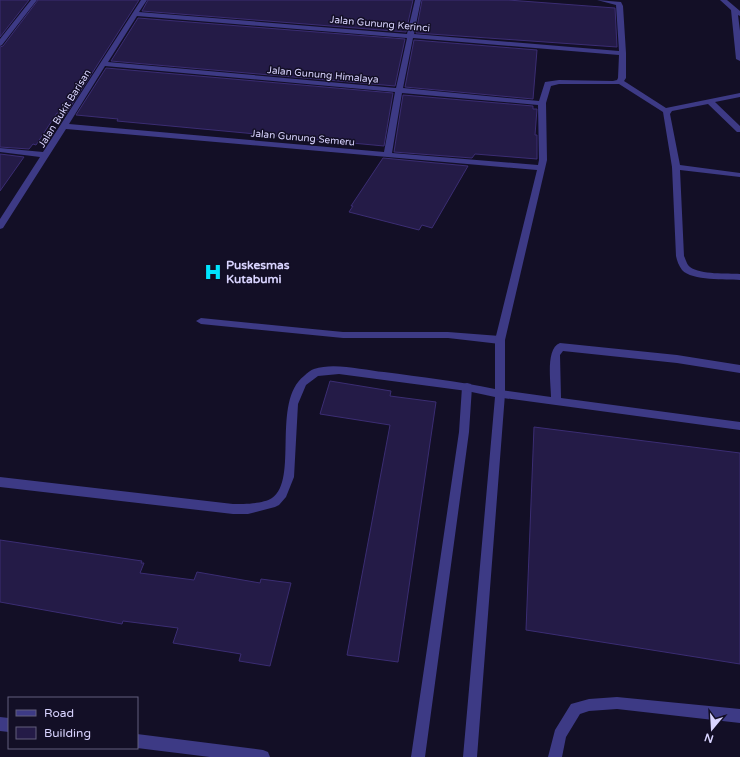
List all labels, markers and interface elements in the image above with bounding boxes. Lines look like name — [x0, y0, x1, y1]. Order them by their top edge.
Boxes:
street label: Jalan Gunung Kerinci — [329, 14, 430, 34]
street label: Jalan Gunung Himalaya — [267, 64, 379, 86]
street label: Jalan Bukit Barisan — [36, 67, 94, 150]
street label: Jalan Gunung Semeru — [250, 127, 355, 149]
place label: Puskesmas Kutabumi — [226, 258, 290, 286]
hospital icon: Puskesmas Kutabumi — [203, 262, 223, 282]
legend — [8, 697, 138, 749]
text: Road — [44, 706, 74, 720]
north arrow — [692, 709, 732, 749]
text: Building — [44, 726, 91, 740]
text: N — [703, 730, 715, 746]

